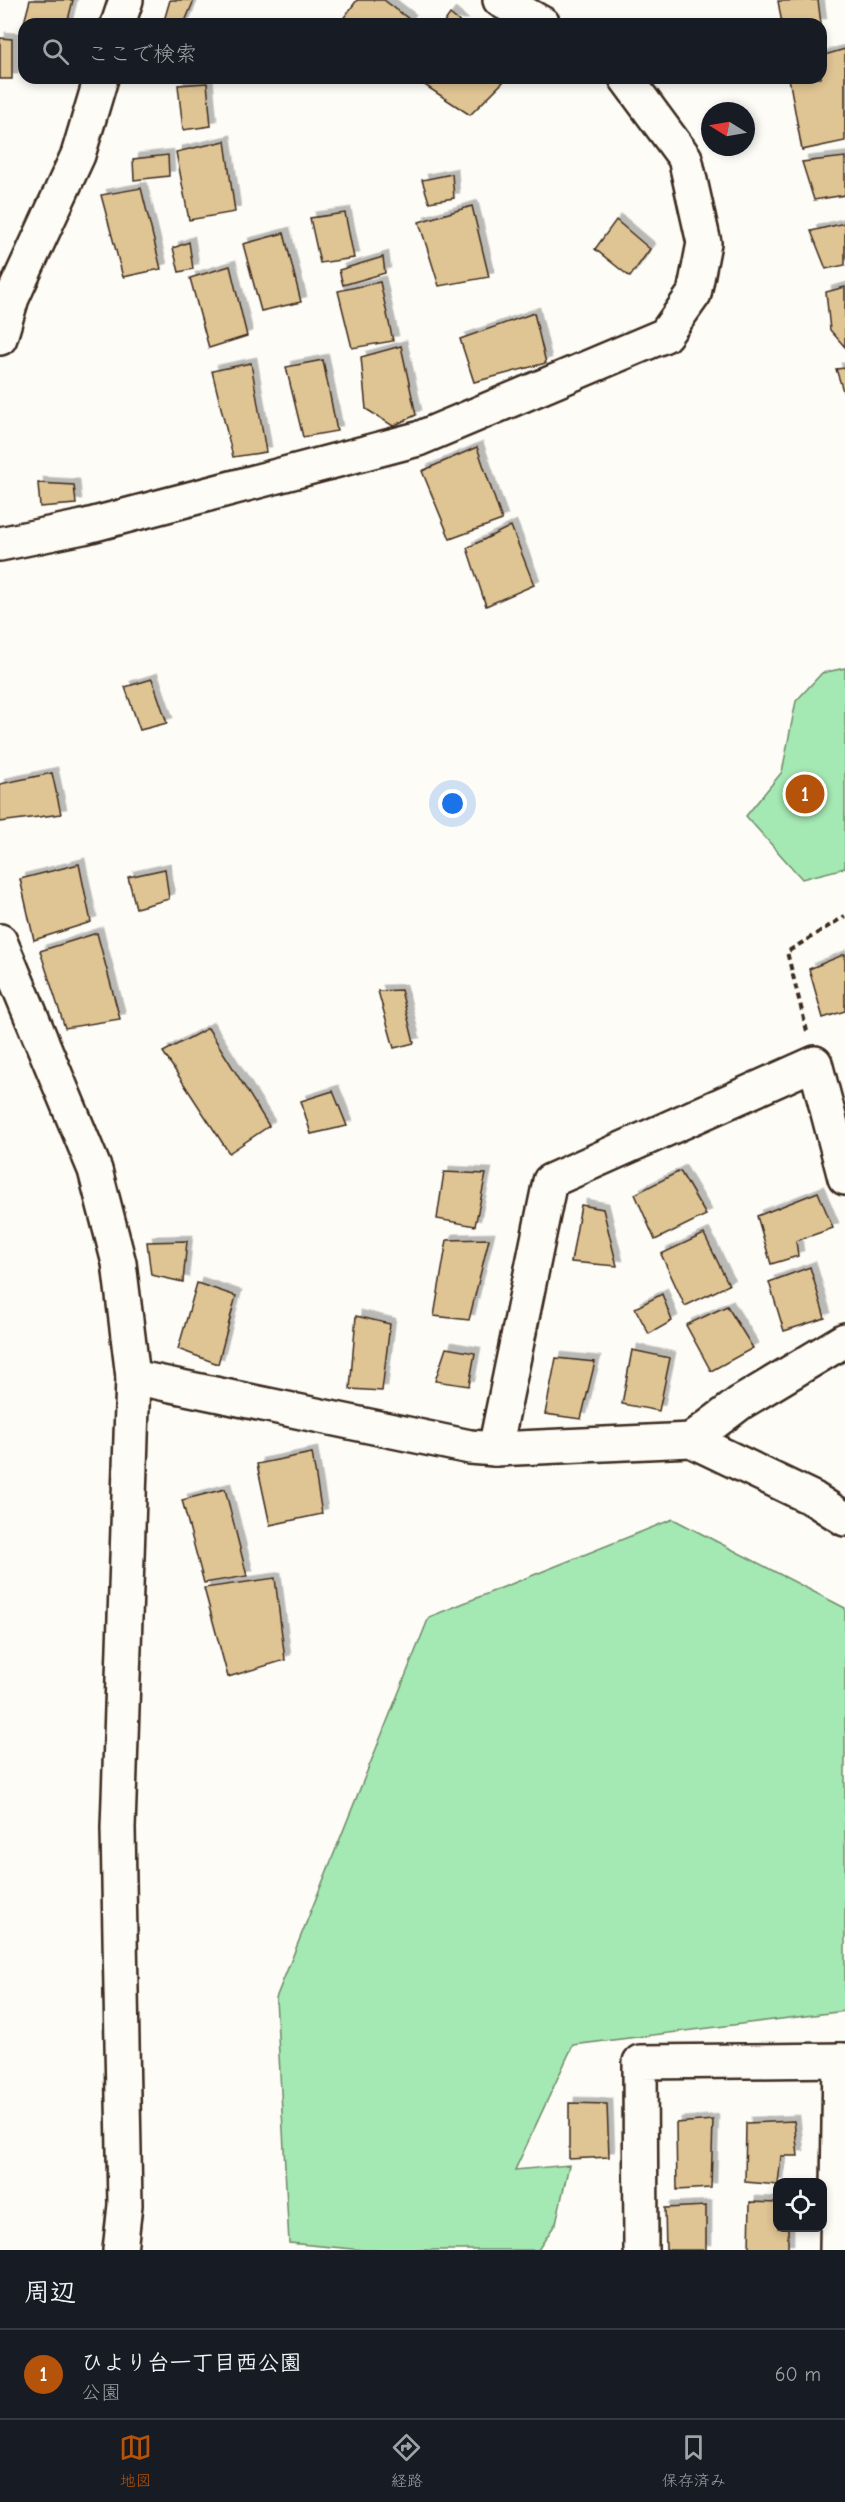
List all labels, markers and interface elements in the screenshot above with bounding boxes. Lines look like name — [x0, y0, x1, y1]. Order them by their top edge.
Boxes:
search box — [18, 18, 827, 84]
icon: search — [39, 35, 72, 68]
text: ここで検索 — [87, 41, 197, 67]
north arrow — [701, 102, 755, 156]
pin: 1 — [786, 772, 824, 816]
your location — [438, 789, 467, 818]
map controls — [773, 2178, 827, 2232]
button: locate — [773, 2178, 827, 2232]
text: 周辺 — [24, 2278, 76, 2308]
text: ひより台一丁目西公園 — [81, 2350, 301, 2376]
text: 1 — [40, 2363, 47, 2386]
text: 60 m — [775, 2363, 821, 2386]
text: 公園 — [81, 2381, 121, 2404]
tab: 地図 — [119, 2431, 152, 2491]
tab: 経路 — [390, 2431, 423, 2491]
tab: 保存済み — [662, 2431, 726, 2491]

